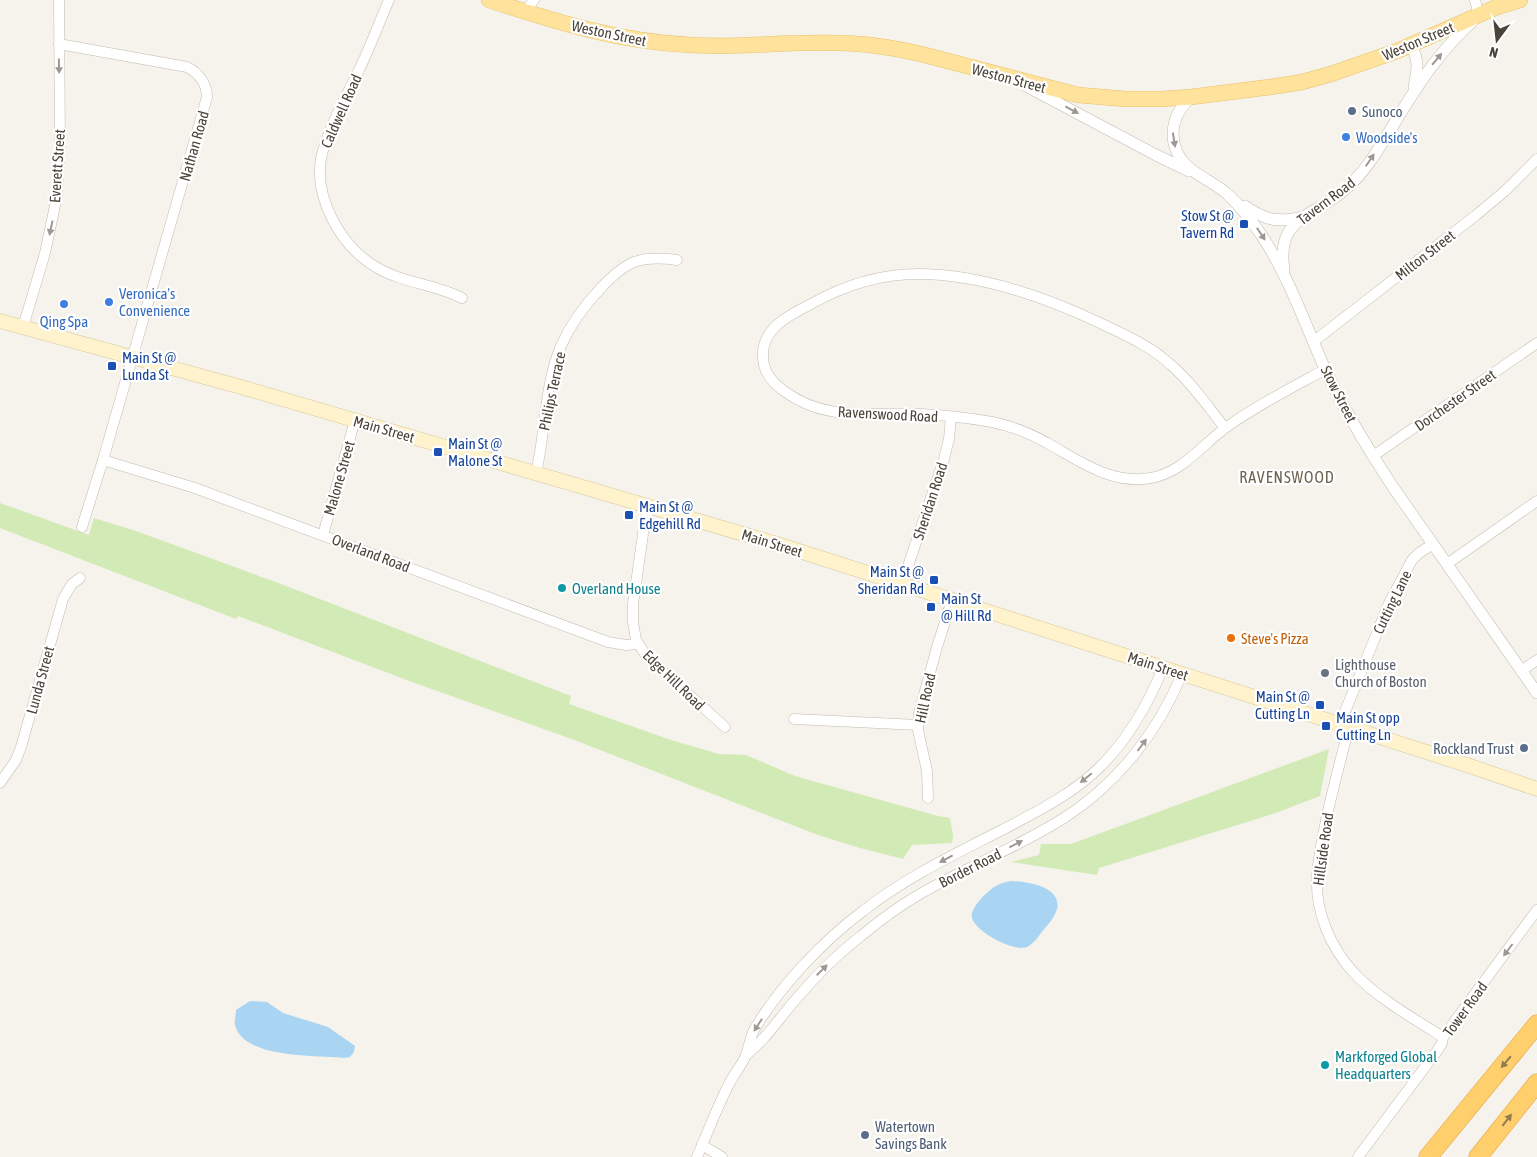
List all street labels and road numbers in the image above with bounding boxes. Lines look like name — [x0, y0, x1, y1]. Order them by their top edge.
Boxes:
street label: Weston Street — [570, 17, 648, 49]
street label: Weston Street — [1380, 18, 1456, 64]
street label: Weston Street — [970, 60, 1048, 96]
street label: Caldwell Road — [317, 71, 365, 151]
street label: Nathan Road — [176, 109, 212, 183]
street label: Everett Street — [46, 128, 68, 204]
street label: Tavern Road — [1294, 174, 1358, 228]
street label: Milton Street — [1392, 226, 1458, 284]
street label: Philips Terrace — [535, 350, 569, 432]
street label: Stow Street — [1318, 363, 1360, 425]
street label: Dorchester Street — [1411, 366, 1499, 434]
street label: Ravenswood Road — [837, 403, 939, 425]
street label: Main Street — [352, 412, 416, 446]
street label: Malone Street — [320, 439, 358, 517]
street label: Sheridan Road — [910, 460, 950, 542]
street label: Main Street — [740, 526, 804, 560]
street label: Overland Road — [330, 530, 412, 576]
street label: Cutting Lane — [1369, 567, 1415, 637]
street label: Lunda Street — [23, 644, 57, 716]
street label: Edge Hill Road — [640, 646, 708, 714]
street label: Main Street — [1126, 648, 1190, 684]
street label: Hill Road — [911, 671, 939, 725]
street label: Hillside Road — [1309, 811, 1337, 887]
street label: Border Road — [936, 845, 1004, 891]
street label: Tower Road — [1440, 978, 1490, 1040]

